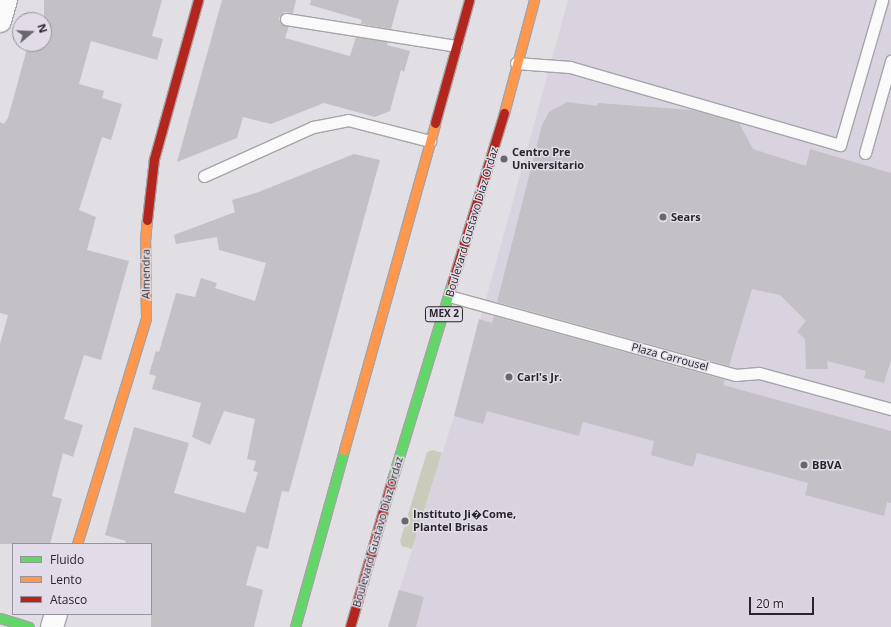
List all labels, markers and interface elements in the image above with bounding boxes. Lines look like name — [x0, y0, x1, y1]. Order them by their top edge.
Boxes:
north arrow — [12, 12, 52, 52]
text: N — [34, 22, 51, 35]
street label: Boulevard Gustavo Díaz Ordaz — [443, 145, 501, 299]
place label: Centro Pre Universitario — [512, 146, 584, 172]
marker: Centro Pre Universitario — [499, 154, 509, 164]
place label: Sears — [671, 210, 701, 224]
marker: Sears — [658, 212, 668, 222]
street label: Almendra — [139, 249, 153, 299]
road number: MEX 2 — [424, 306, 464, 322]
street label: Plaza Carrousel — [630, 340, 710, 374]
place label: Carl's Jr. — [517, 370, 562, 384]
marker: Carl's Jr. — [504, 372, 514, 382]
street label: Boulevard Gustavo Díaz Ordaz — [350, 455, 406, 609]
place label: BBVA — [812, 458, 842, 472]
marker: BBVA — [799, 460, 809, 470]
place label: Instituto Ji�Come, Plantel Brisas — [413, 508, 516, 534]
marker: Instituto Ji�Come, Plantel Brisas — [400, 516, 410, 526]
legend — [12, 543, 152, 615]
text: Fluido — [50, 551, 84, 568]
text: Lento — [50, 571, 82, 588]
scale bar — [751, 589, 816, 615]
text: Atasco — [50, 591, 87, 608]
text: 20 m — [756, 595, 784, 612]

